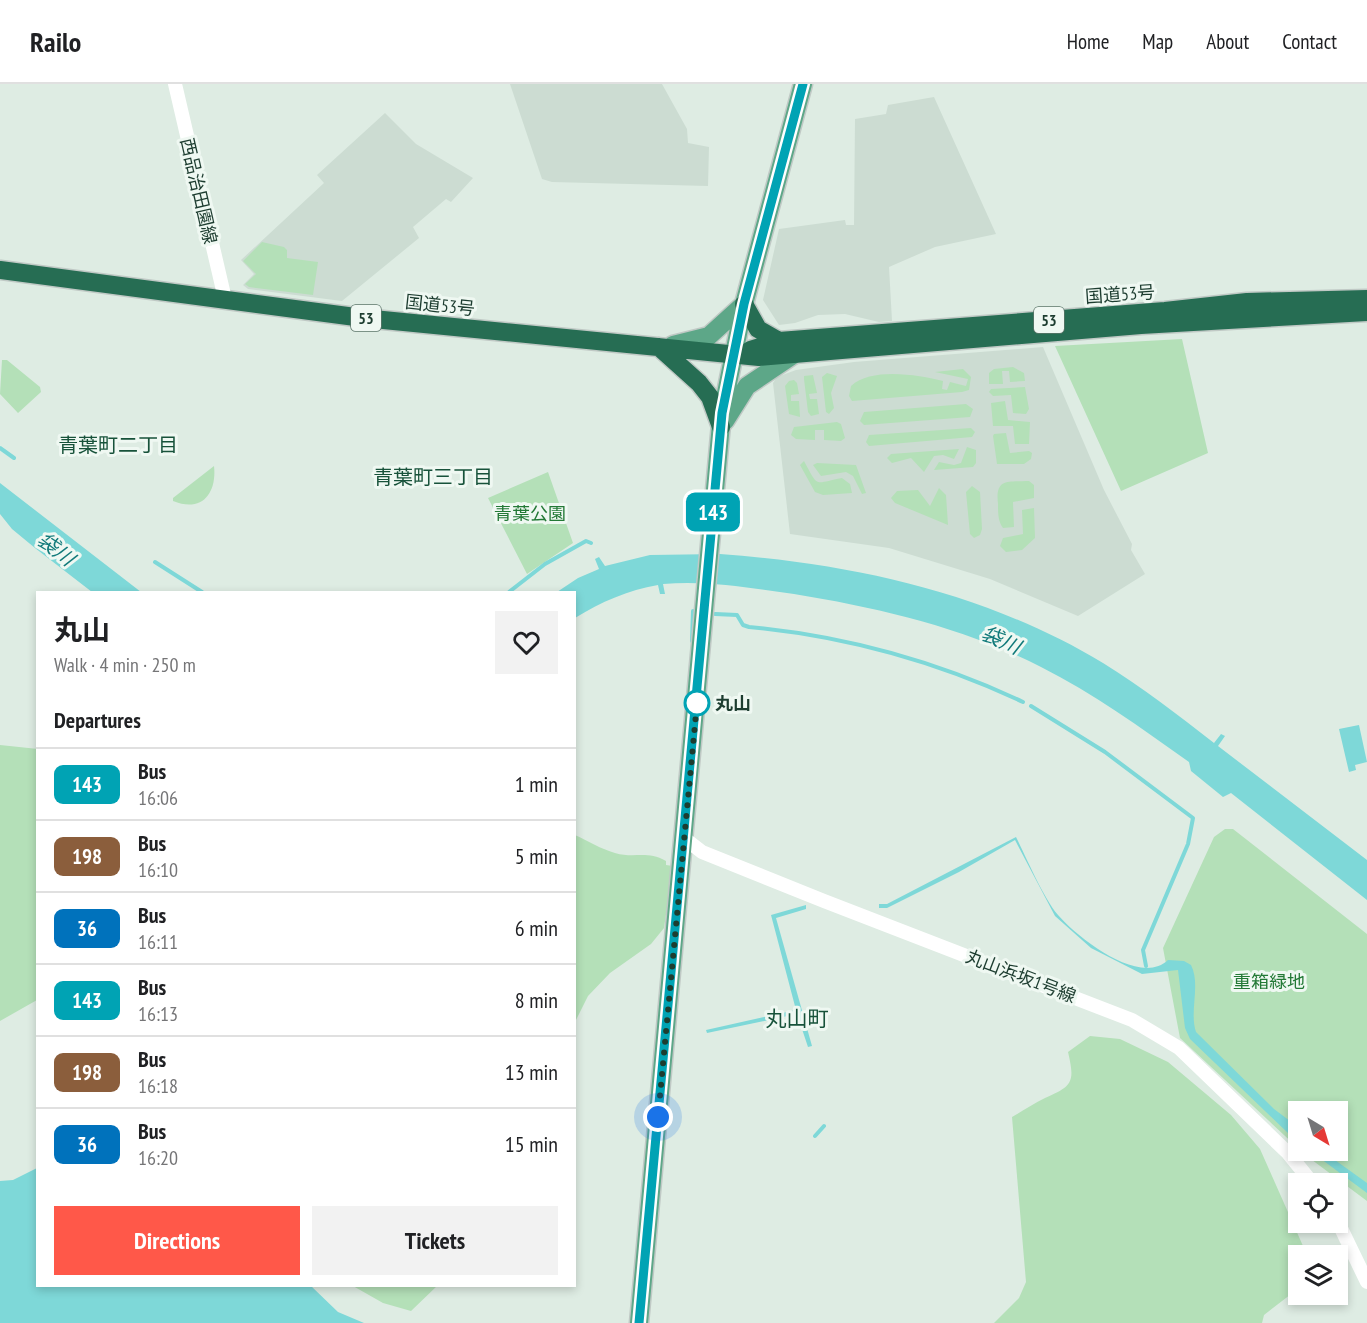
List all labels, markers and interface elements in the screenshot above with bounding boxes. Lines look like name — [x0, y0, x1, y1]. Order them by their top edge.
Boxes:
text: Railo — [30, 23, 81, 60]
text: Home — [1067, 28, 1109, 55]
text: Map — [1142, 28, 1173, 55]
text: About — [1206, 28, 1249, 55]
text: Contact — [1282, 28, 1337, 55]
street label: 西品治田園線 — [176, 136, 222, 246]
street label: 国道53号 — [1084, 280, 1156, 308]
street label: 国道53号 — [404, 290, 476, 320]
road number: 53 — [351, 305, 381, 331]
road number: 53 — [1034, 307, 1064, 333]
district label: 青葉町二丁目 — [58, 432, 178, 458]
district label: 青葉町三丁目 — [373, 464, 493, 490]
line badge: 143 — [678, 492, 748, 532]
text: 143 — [698, 499, 728, 526]
park label: 青葉公園 — [494, 502, 566, 525]
water label: 袋川 — [32, 526, 81, 573]
text: 丸山 — [54, 611, 110, 648]
button: heart — [495, 611, 558, 674]
water label: 袋川 — [977, 620, 1026, 661]
text: Walk · 4 min · 250 m — [54, 652, 196, 678]
marker: 丸山 — [684, 690, 710, 716]
place label: 丸山 — [715, 692, 751, 715]
text: Departures — [54, 706, 141, 734]
text: Bus — [138, 757, 166, 785]
text: 1 min — [515, 770, 558, 798]
text: 143 — [72, 771, 102, 798]
text: 16:06 — [138, 785, 178, 811]
text: Bus — [138, 829, 166, 857]
text: 5 min — [515, 842, 558, 870]
text: 198 — [72, 843, 102, 870]
text: 16:10 — [138, 857, 178, 883]
text: Bus — [138, 901, 166, 929]
text: 6 min — [515, 914, 558, 942]
text: 36 — [77, 915, 97, 942]
text: 16:11 — [138, 929, 178, 955]
street label: 丸山浜坂1号線 — [963, 944, 1079, 1008]
park label: 重箱緑地 — [1233, 970, 1305, 993]
text: Bus — [138, 973, 166, 1001]
text: 8 min — [515, 986, 558, 1014]
text: 143 — [72, 987, 102, 1014]
text: 16:13 — [138, 1001, 178, 1027]
district label: 丸山町 — [766, 1005, 829, 1032]
text: Bus — [138, 1045, 166, 1073]
text: 13 min — [505, 1058, 558, 1086]
text: 198 — [72, 1059, 102, 1086]
text: 16:18 — [138, 1073, 178, 1099]
north arrow — [1288, 1101, 1348, 1161]
map controls — [1288, 1101, 1348, 1305]
your location — [643, 1102, 673, 1132]
text: Bus — [138, 1117, 166, 1145]
text: 15 min — [505, 1130, 558, 1158]
text: 36 — [77, 1131, 97, 1158]
text: 16:20 — [138, 1145, 178, 1171]
button: locate — [1288, 1173, 1348, 1233]
button: Directions — [54, 1206, 300, 1275]
button: Tickets — [312, 1206, 558, 1275]
button: layers — [1288, 1245, 1348, 1305]

